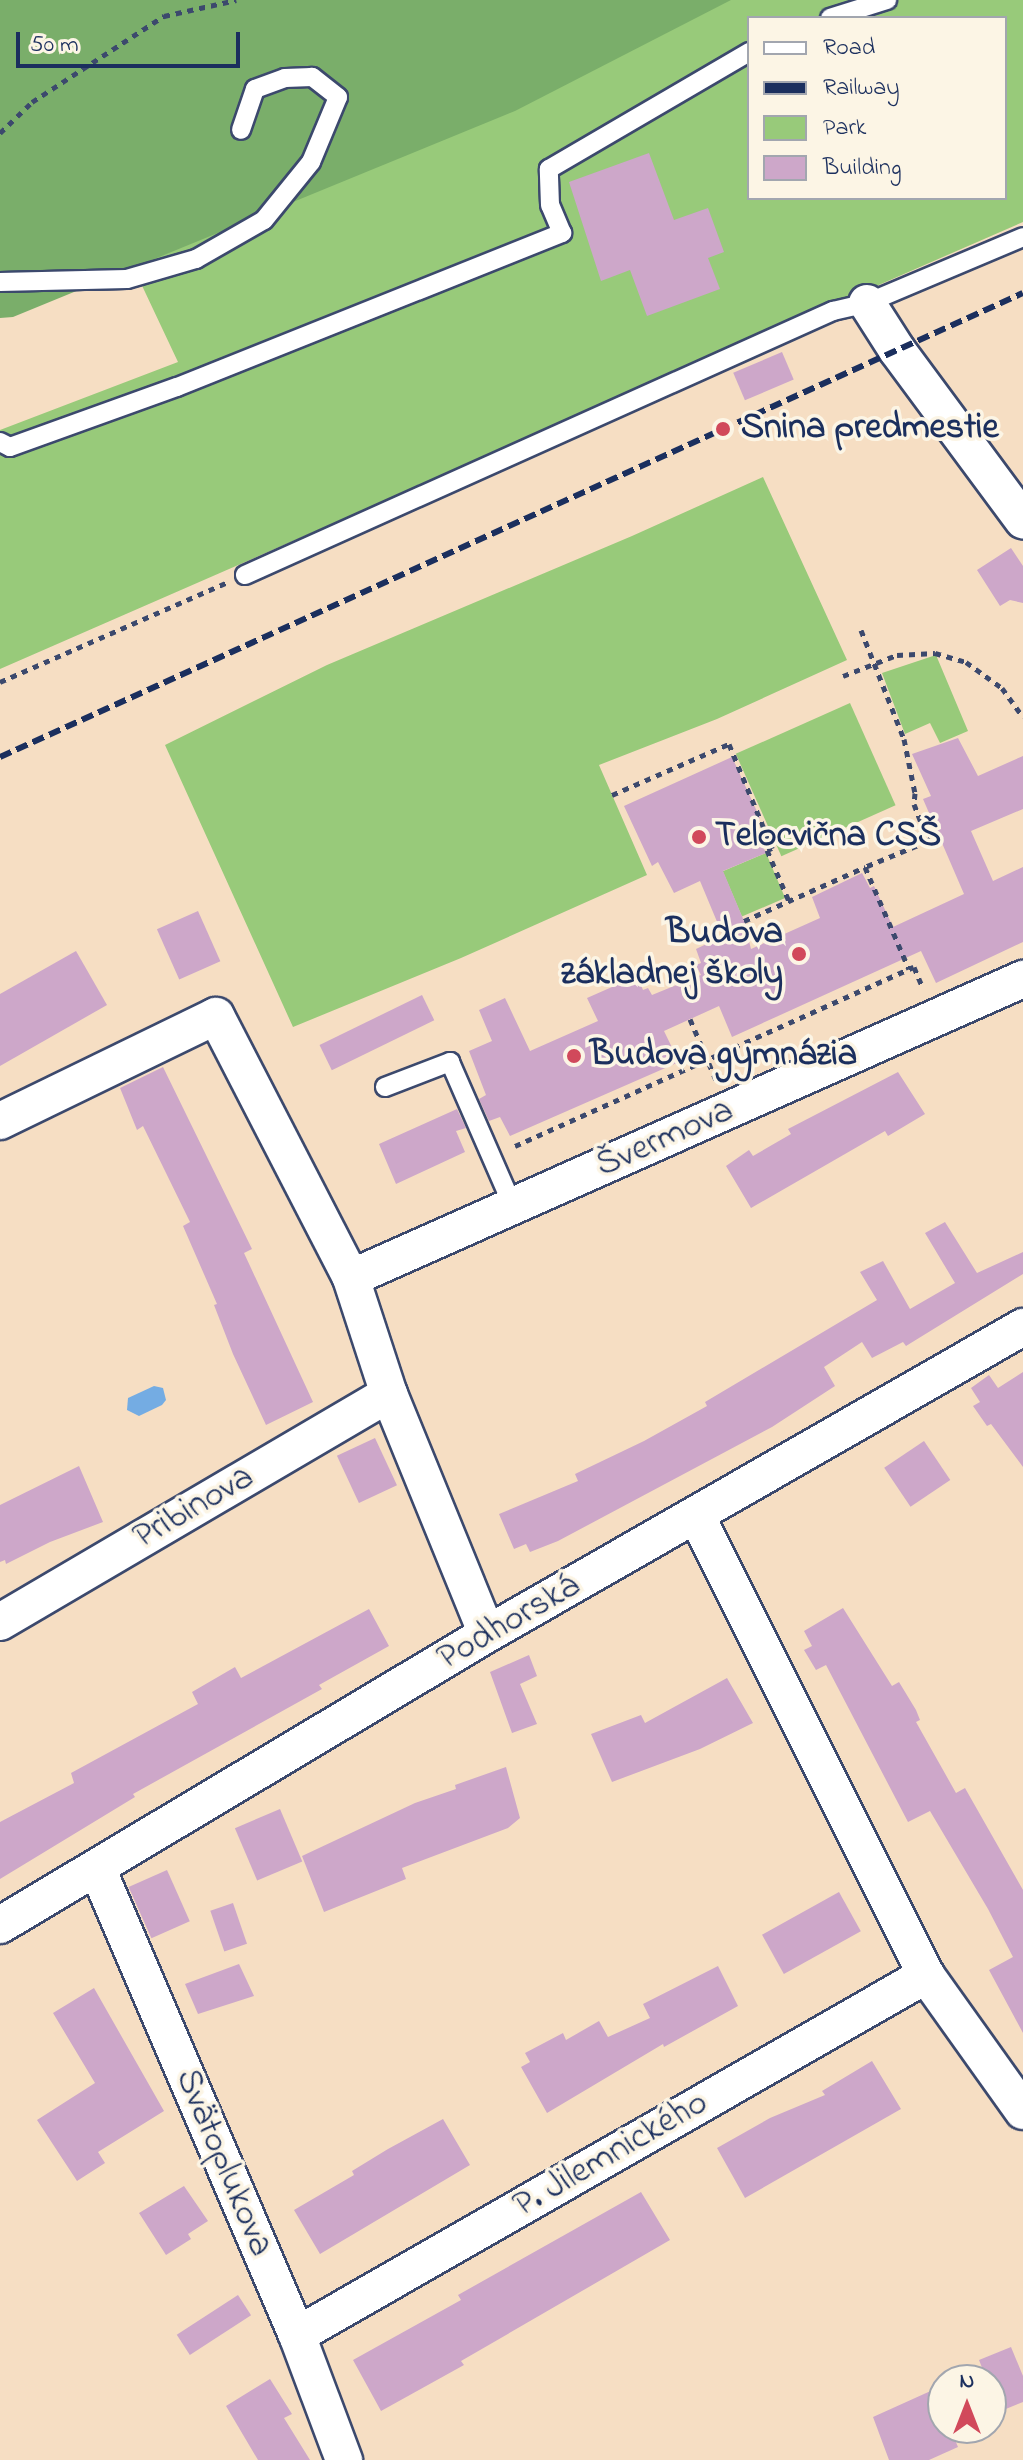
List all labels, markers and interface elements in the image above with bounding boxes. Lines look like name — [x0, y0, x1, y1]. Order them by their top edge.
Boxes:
scale bar — [20, 16, 244, 66]
legend — [747, 16, 1007, 200]
text: 50 m — [30, 28, 79, 63]
text: Road — [823, 31, 875, 66]
text: Railway — [823, 71, 900, 106]
text: Park — [823, 111, 866, 146]
text: Building — [823, 151, 902, 186]
place label: Snina predmestie — [741, 407, 999, 451]
marker: Snina predmestie — [712, 418, 734, 440]
place label: Telocvična CSŠ — [715, 815, 941, 859]
marker: Telocvična CSŠ — [690, 828, 708, 846]
place label: Budova základnej školy — [560, 911, 783, 996]
marker: Budova základnej školy — [790, 945, 808, 963]
place label: Budova gymnázia — [590, 1034, 857, 1078]
marker: Budova gymnázia — [565, 1047, 583, 1065]
street label: Švermova — [590, 1090, 740, 1188]
street label: Pribinova — [126, 1456, 262, 1560]
street label: Podhorská — [430, 1565, 588, 1681]
street label: Svätoplukova — [164, 2063, 282, 2263]
street label: P. Jilemnického — [506, 2082, 716, 2228]
north arrow — [927, 2364, 1007, 2444]
text: N — [960, 2366, 974, 2398]

